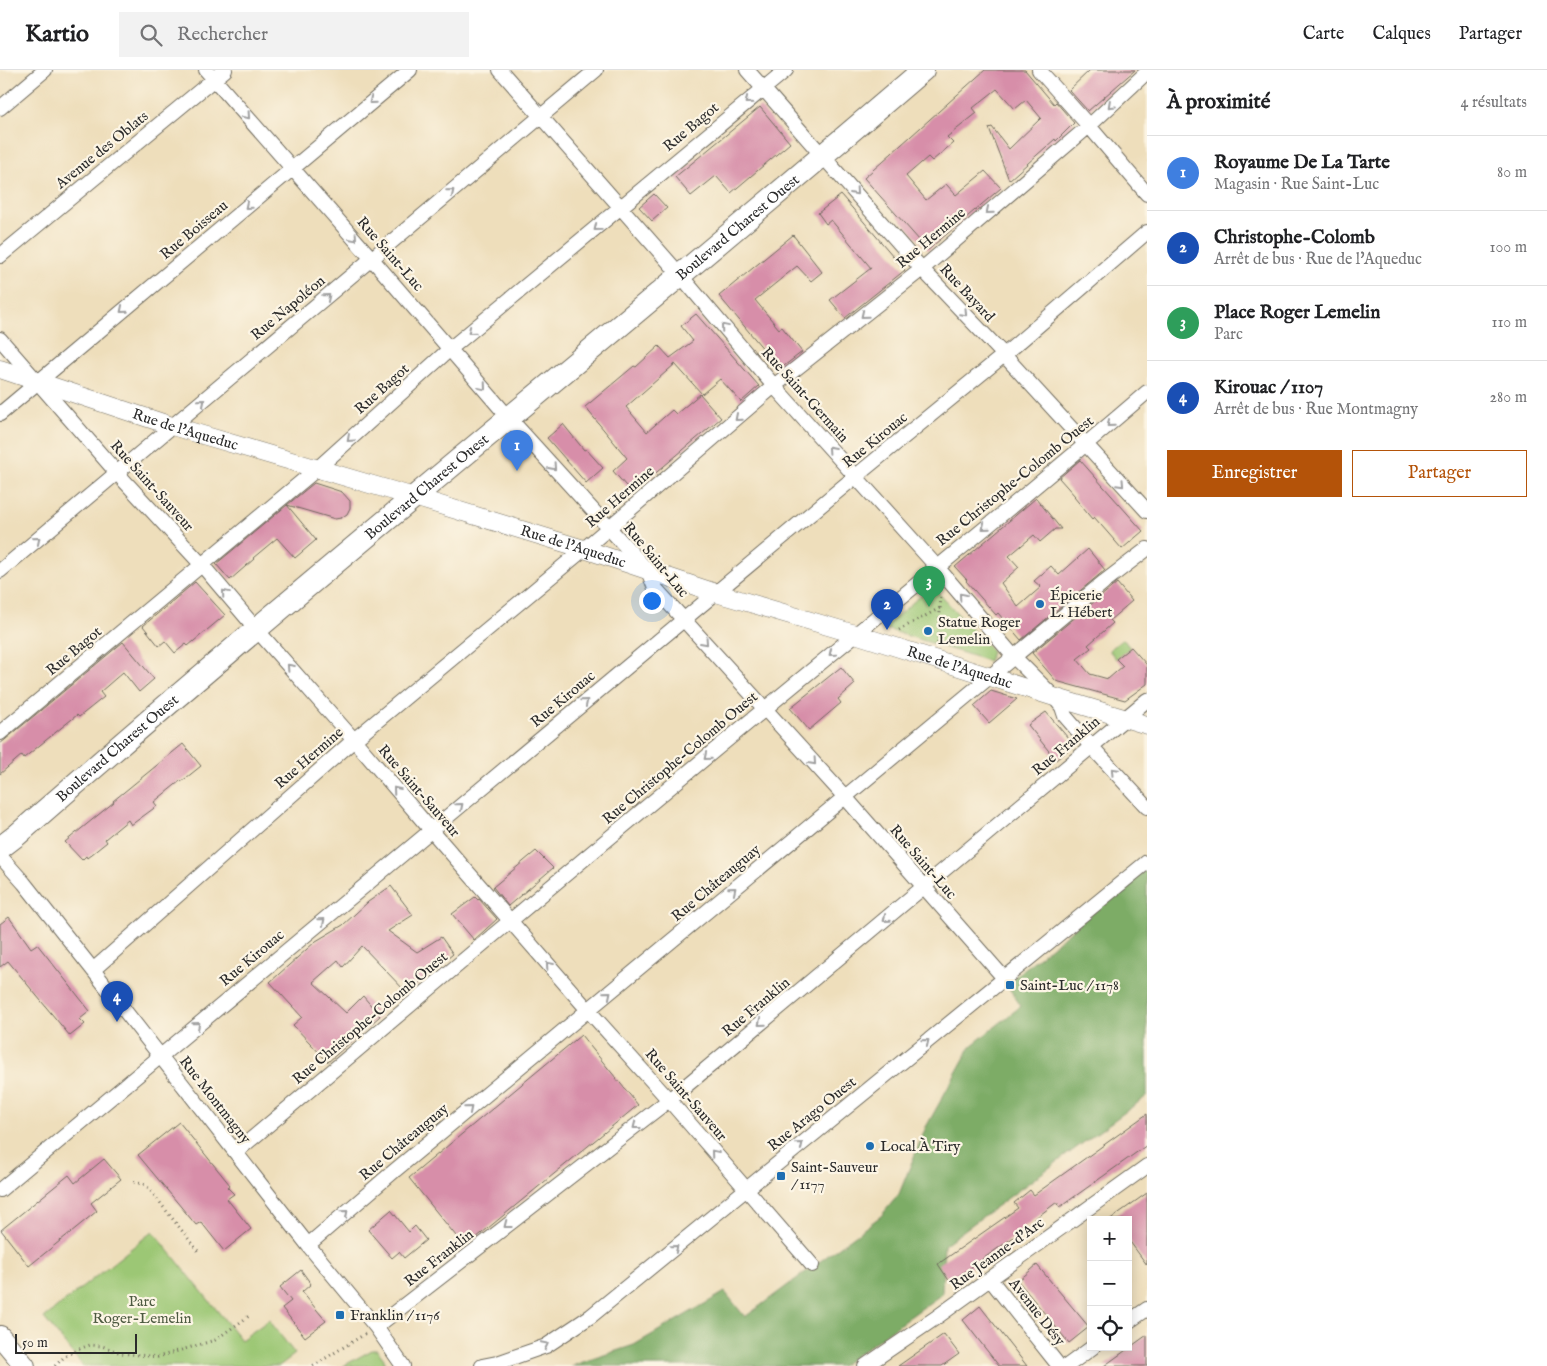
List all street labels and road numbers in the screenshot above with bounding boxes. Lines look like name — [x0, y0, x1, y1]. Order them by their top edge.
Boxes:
street label: Rue Bagot — [659, 98, 723, 156]
street label: Avenue des Oblats — [51, 107, 152, 194]
street label: Boulevard Charest Ouest — [672, 170, 803, 285]
street label: Rue Boisseau — [156, 196, 232, 264]
street label: Rue Hermine — [892, 203, 970, 273]
street label: Rue Saint-Luc — [353, 213, 427, 295]
street label: Rue Bayard — [935, 260, 999, 327]
street label: Rue Napoléon — [247, 271, 329, 345]
street label: Rue Saint-Germain — [757, 343, 853, 447]
street label: Rue Bagot — [351, 360, 413, 418]
street label: Rue de l'Aqueduc — [130, 404, 240, 454]
street label: Rue Kirouac — [839, 408, 911, 472]
street label: Rue Christophe-Colomb Ouest — [932, 412, 1098, 550]
street label: Boulevard Charest Ouest — [361, 430, 492, 544]
street label: Rue Saint-Sauveur — [106, 436, 198, 536]
street label: Rue Hermine — [582, 462, 658, 532]
street label: Rue Saint-Luc — [619, 518, 693, 602]
street label: Rue de l'Aqueduc — [518, 521, 628, 572]
street label: Rue Bagot — [42, 622, 106, 680]
street label: Rue de l'Aqueduc — [905, 642, 1015, 693]
street label: Rue Kirouac — [527, 667, 599, 731]
street label: Rue Christophe-Colomb Ouest — [598, 687, 762, 829]
street label: Boulevard Charest Ouest — [52, 690, 182, 806]
street label: Rue Franklin — [1028, 712, 1104, 780]
street label: Rue Hermine — [271, 723, 347, 793]
street label: Rue Saint-Sauveur — [374, 741, 465, 841]
street label: Rue Saint-Luc — [886, 821, 960, 903]
street label: Rue Châteauguay — [668, 840, 765, 926]
street label: Rue Kirouac — [216, 926, 288, 990]
street label: Rue Christophe-Colomb Ouest — [288, 947, 452, 1089]
street label: Rue Franklin — [718, 973, 794, 1041]
street label: Rue Saint-Sauveur — [641, 1045, 732, 1145]
street label: Rue Montmagny — [175, 1052, 255, 1148]
street label: Rue Arago Ouest — [764, 1073, 860, 1155]
street label: Rue Châteauguay — [356, 1099, 453, 1185]
street label: Rue Jeanne-d'Arc — [946, 1213, 1048, 1295]
street label: Rue Franklin — [401, 1225, 477, 1291]
street label: Avenue Désy — [1004, 1274, 1070, 1350]

